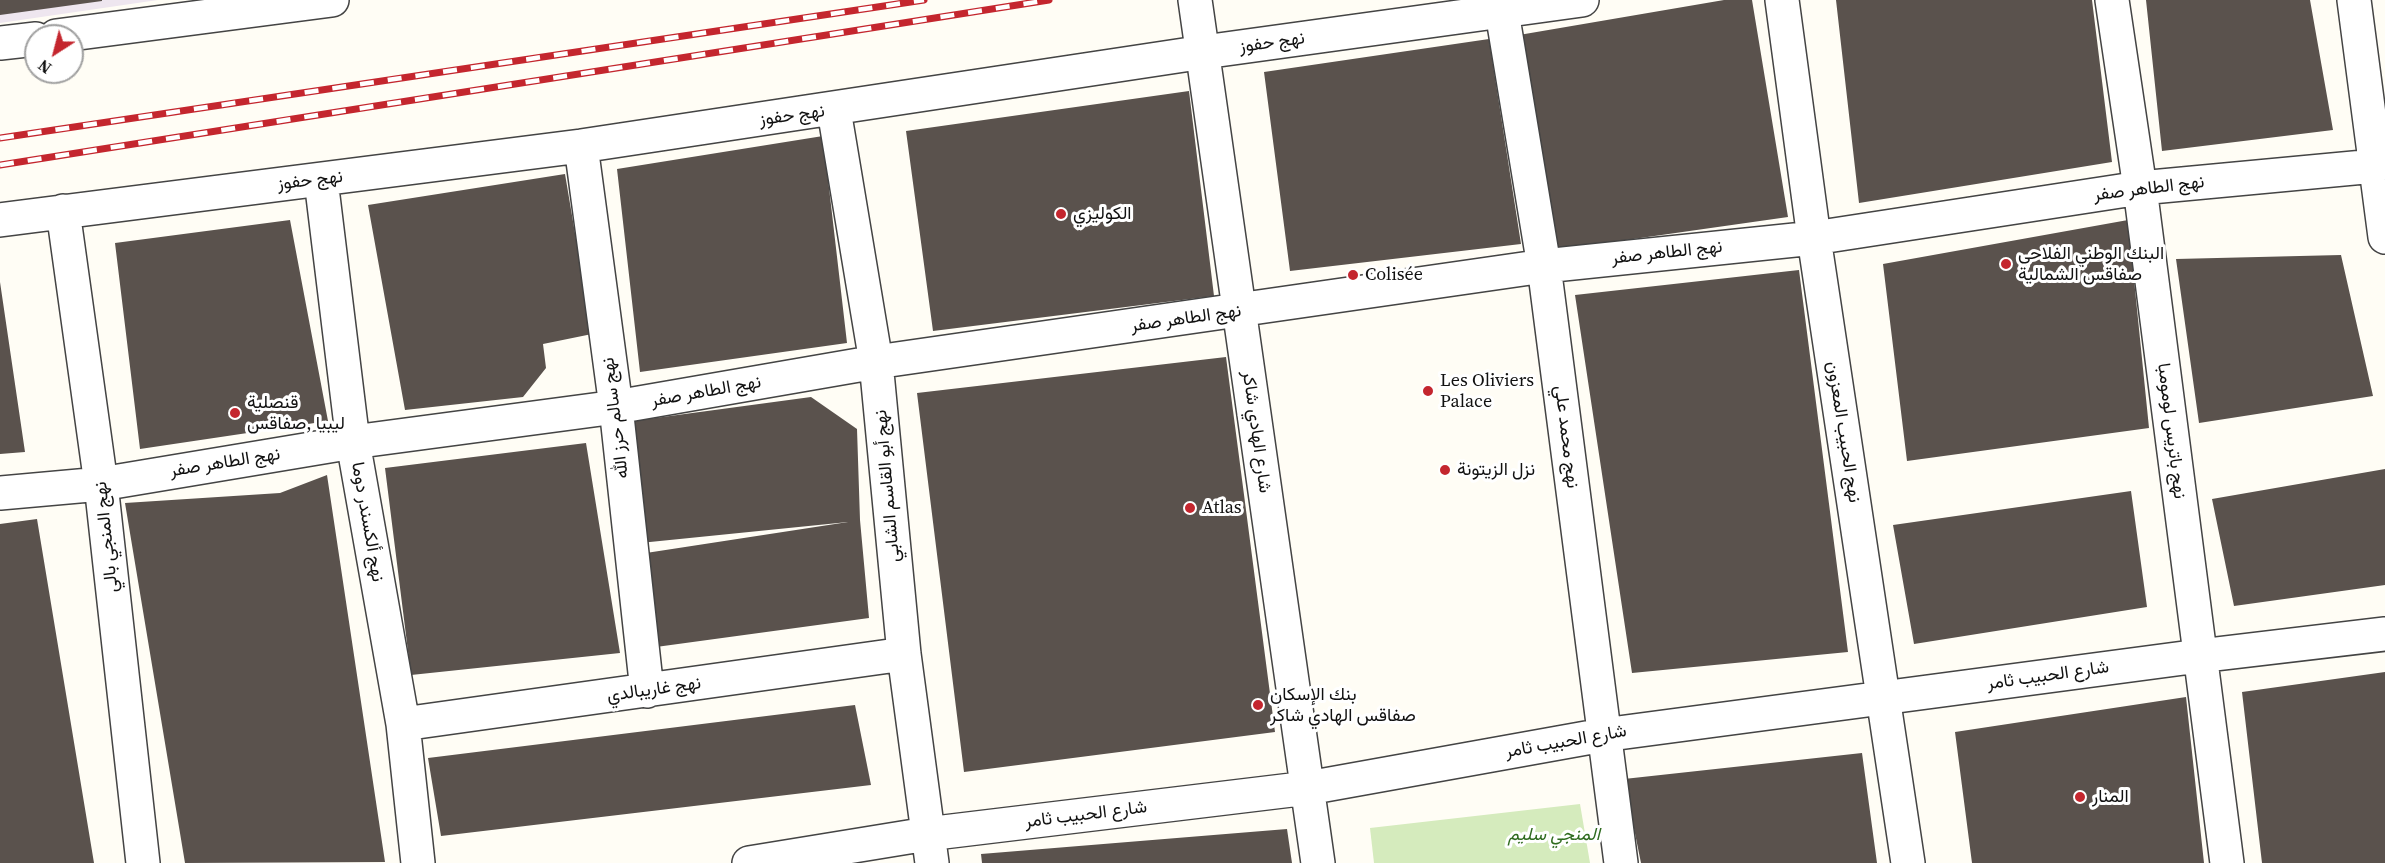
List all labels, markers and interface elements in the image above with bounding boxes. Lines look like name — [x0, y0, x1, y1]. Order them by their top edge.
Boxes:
north arrow — [24, 24, 84, 84]
street label: نهج حفوز — [1238, 28, 1306, 58]
text: N — [33, 55, 56, 79]
street label: نهج حفوز — [758, 101, 826, 131]
street label: نهج حفوز — [276, 166, 344, 196]
street label: نهج الطاهر صفر — [2092, 171, 2206, 207]
place label: الكوليزي — [1073, 203, 1132, 225]
marker: الكوليزي — [1054, 207, 1068, 221]
street label: نهج الطاهر صفر — [1610, 236, 1724, 270]
place label: البنك الوطني الفلاحي صفاقس الشمالية — [2018, 243, 2164, 286]
marker: البنك الوطني الفلاحي صفاقس الشمالية — [1999, 257, 2013, 271]
place label: Colisée — [1365, 264, 1423, 286]
marker: Colisée — [1346, 268, 1360, 282]
street label: نهج الطاهر صفر — [1129, 301, 1243, 337]
street label: نهج سالم حرز الله — [598, 356, 634, 480]
street label: نهج الحبيب المعزون — [1821, 360, 1865, 504]
street label: نهج باتريس لومومبا — [2152, 362, 2190, 500]
street label: شارع الهادي شاكر — [1237, 370, 1275, 494]
place label: Les Oliviers Palace — [1440, 370, 1534, 412]
street label: نهج الطاهر صفر — [649, 372, 763, 412]
marker: Les Oliviers Palace — [1421, 384, 1435, 398]
street label: نهج محمد علي — [1549, 384, 1583, 490]
place label: قنصلية ليبيا ,صفاقس — [247, 392, 345, 434]
marker: قنصلية ليبيا ,صفاقس — [228, 406, 242, 420]
street label: نهج أبو القاسم الشابي — [871, 409, 905, 563]
street label: نهج الطاهر صفر — [168, 444, 282, 482]
place label: نزل الزيتونة — [1457, 459, 1535, 481]
street label: نهج ألكسندر دوما — [346, 460, 388, 584]
marker: نزل الزيتونة — [1438, 463, 1452, 477]
street label: نهج المنجي بالي — [90, 480, 124, 594]
place label: Atlas — [1202, 497, 1242, 519]
marker: Atlas — [1183, 501, 1197, 515]
street label: شارع الحبيب ثامر — [1986, 657, 2110, 695]
street label: نهج غاريبالدي — [605, 673, 703, 707]
place label: بنك الإسكان صفاقس الهادي شاكر — [1270, 684, 1416, 726]
marker: بنك الإسكان صفاقس الهادي شاكر — [1251, 698, 1265, 712]
street label: شارع الحبيب ثامر — [1504, 721, 1628, 763]
place label: المنار — [2092, 786, 2129, 808]
marker: المنار — [2073, 790, 2087, 804]
street label: شارع الحبيب ثامر — [1024, 797, 1148, 833]
park label: المنجي سليم — [1508, 824, 1600, 846]

